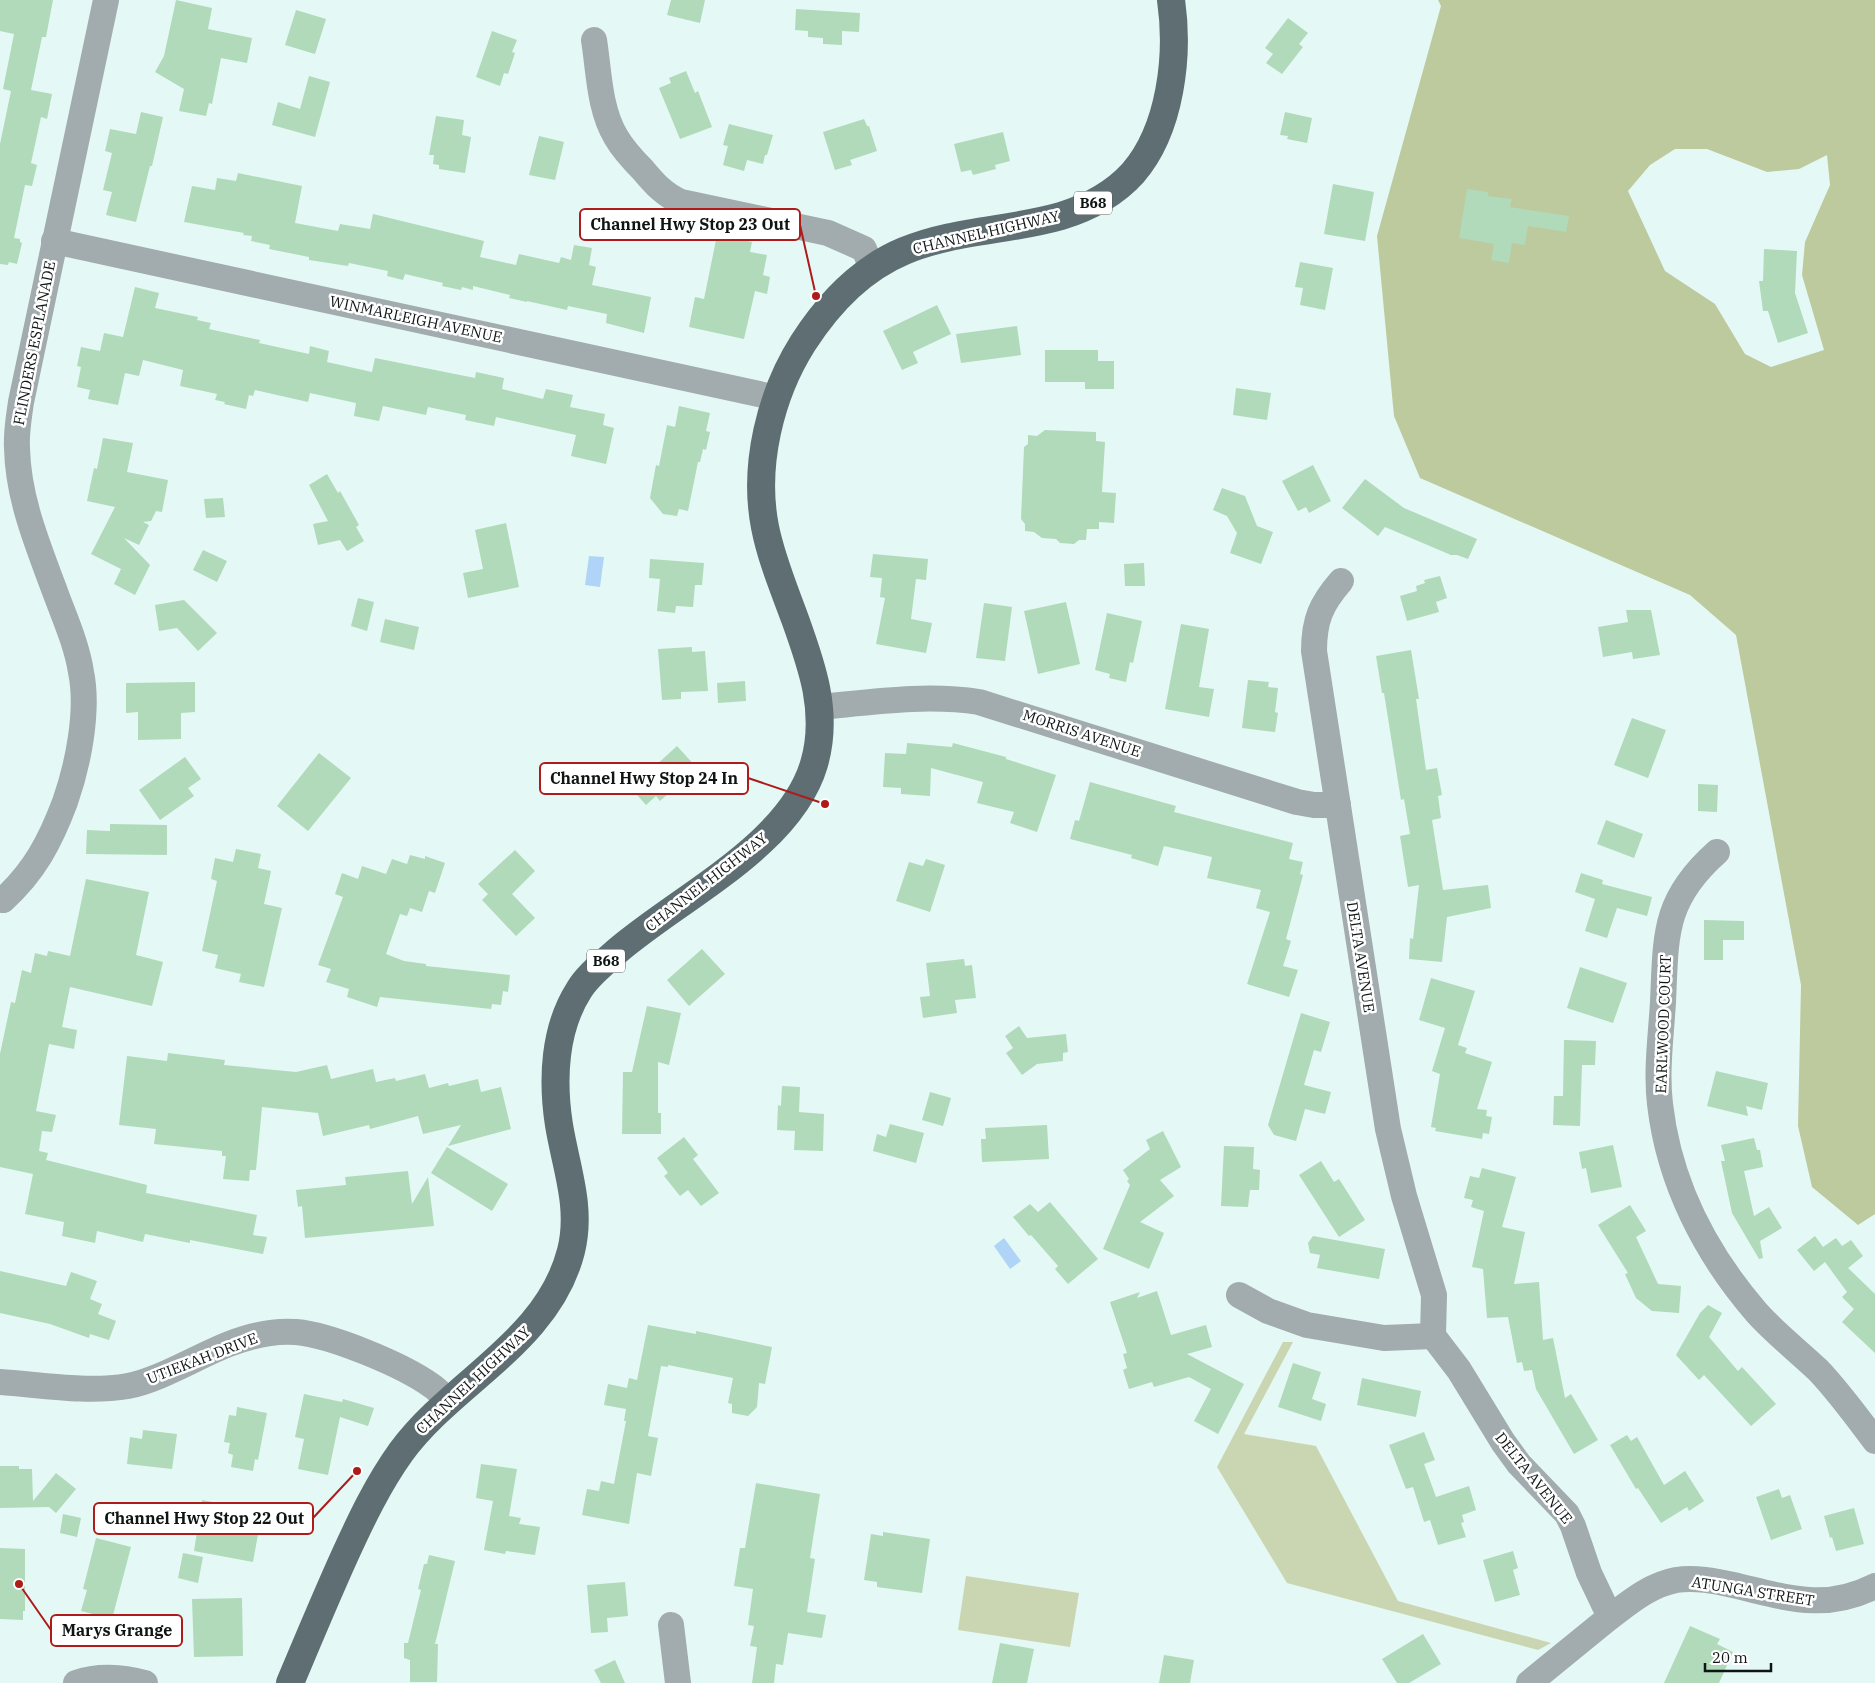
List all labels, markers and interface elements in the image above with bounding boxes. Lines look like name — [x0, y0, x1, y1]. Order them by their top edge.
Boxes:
road number: B68 — [1074, 192, 1112, 214]
street label: CHANNEL HIGHWAY — [911, 206, 1062, 258]
callout: Channel Hwy Stop 23 Out — [580, 209, 800, 240]
text: Channel Hwy Stop 23 Out — [590, 214, 790, 234]
street label: FLINDERS ESPLANADE — [9, 259, 59, 427]
street label: WINMARLEIGH AVENUE — [328, 291, 504, 347]
street label: MORRIS AVENUE — [1021, 705, 1143, 761]
callout: Channel Hwy Stop 24 In — [540, 763, 748, 794]
text: Channel Hwy Stop 24 In — [550, 768, 738, 788]
street label: CHANNEL HIGHWAY — [641, 828, 771, 936]
street label: DELTA AVENUE — [1343, 900, 1379, 1014]
road number: B68 — [587, 949, 625, 972]
street label: EARLWOOD COURT — [1651, 954, 1675, 1094]
street label: CHANNEL HIGHWAY — [412, 1322, 535, 1438]
street label: UTIEKAH DRIVE — [144, 1328, 260, 1388]
street label: DELTA AVENUE — [1491, 1428, 1577, 1528]
callout: Channel Hwy Stop 22 Out — [94, 1503, 313, 1534]
text: Channel Hwy Stop 22 Out — [104, 1508, 304, 1528]
street label: ATUNGA STREET — [1690, 1572, 1816, 1610]
callout: Marys Grange — [51, 1615, 182, 1646]
text: Marys Grange — [62, 1620, 172, 1640]
scale bar — [1705, 1640, 1771, 1672]
text: 20 m — [1712, 1648, 1748, 1667]

